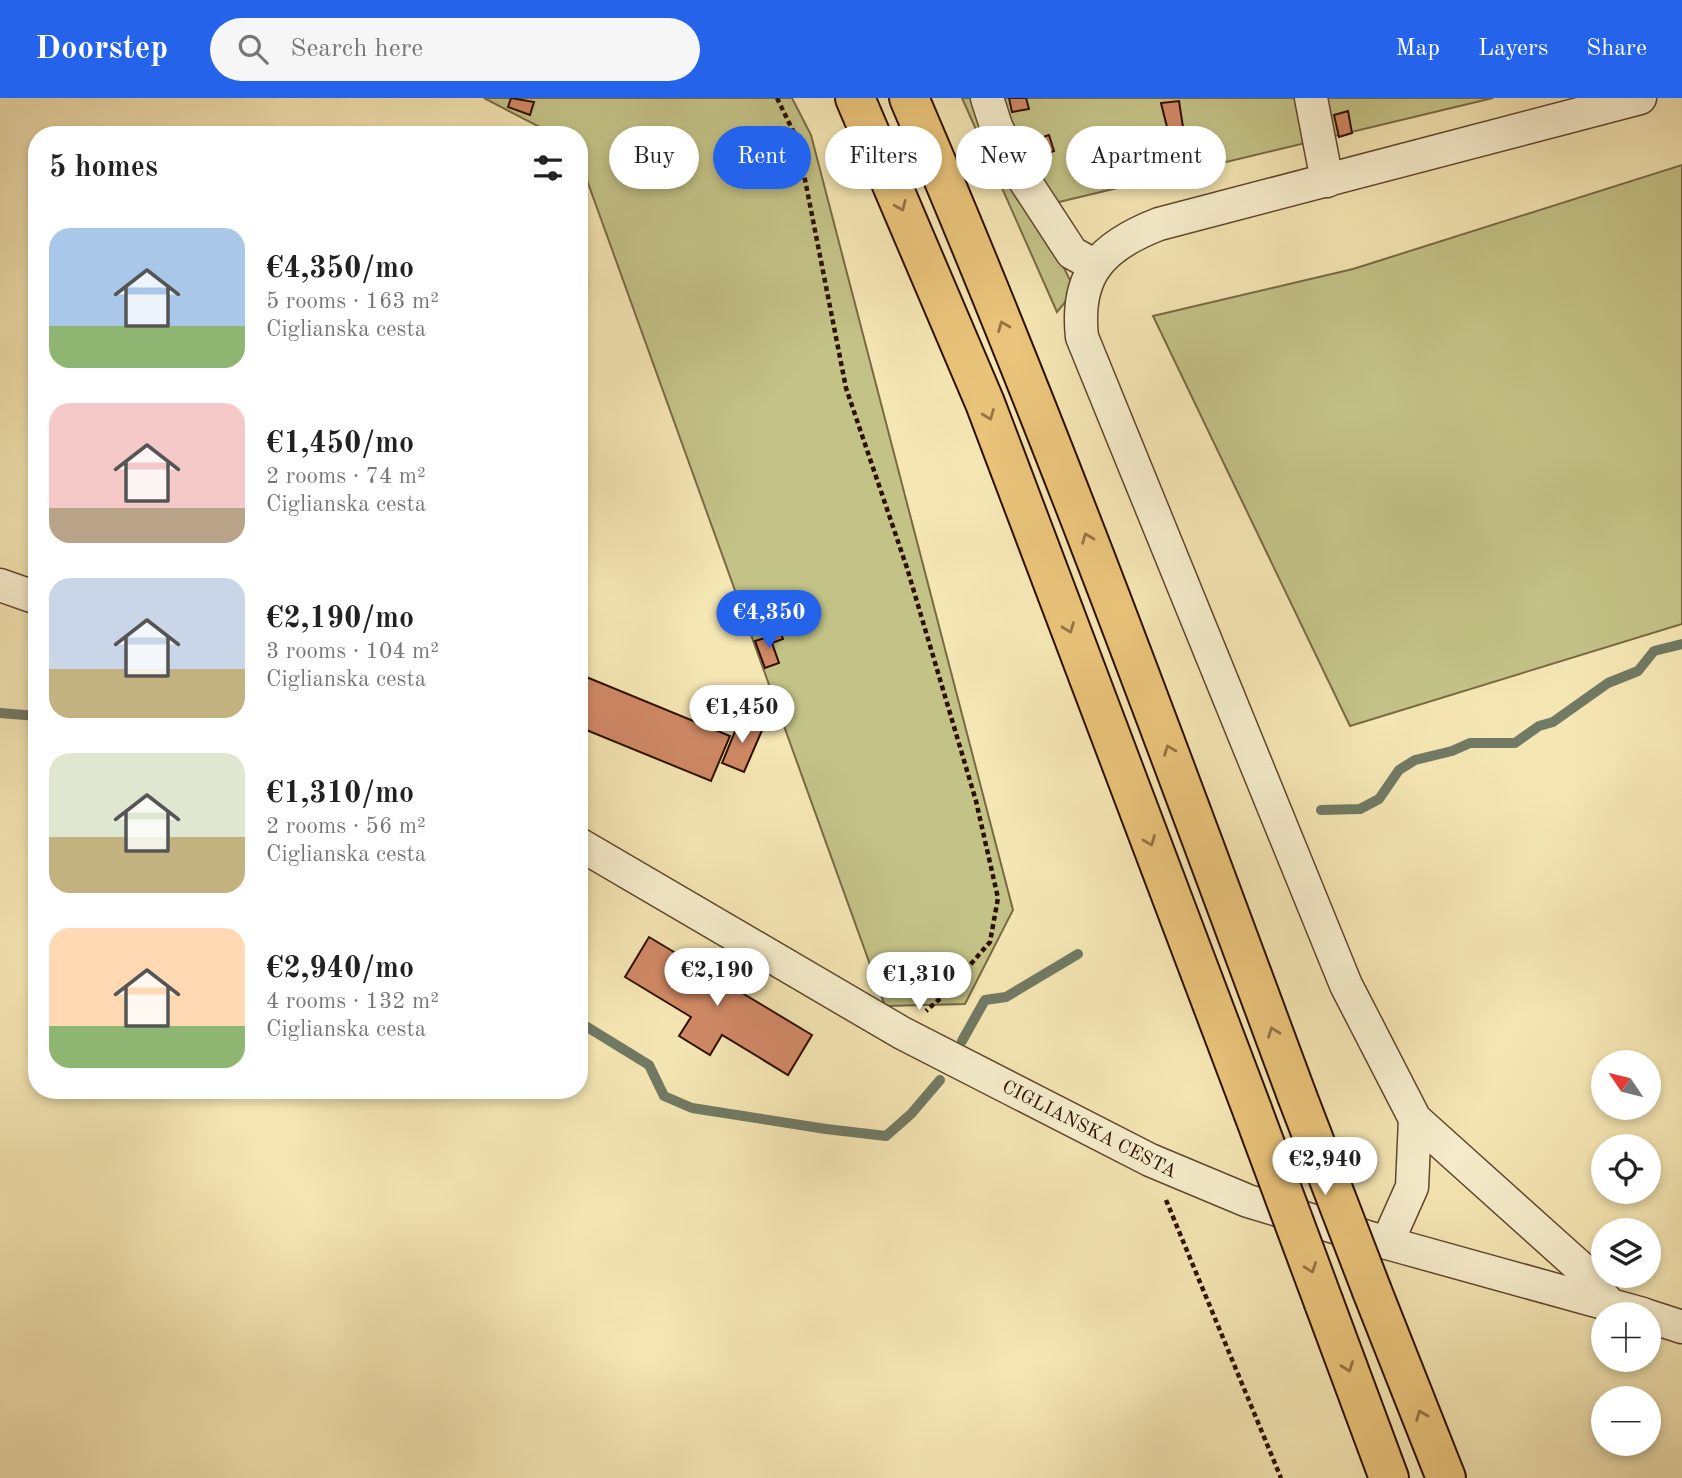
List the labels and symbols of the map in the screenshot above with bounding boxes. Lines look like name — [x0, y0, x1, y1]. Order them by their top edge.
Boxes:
one-way arrow — [893, 199, 907, 211]
one-way arrow — [998, 321, 1012, 333]
one-way arrow — [981, 409, 995, 421]
one-way arrow — [1081, 533, 1095, 545]
pin: €4,350 — [712, 590, 826, 650]
one-way arrow — [1061, 622, 1075, 634]
pin: €1,450 — [685, 686, 799, 745]
one-way arrow — [1163, 745, 1177, 757]
one-way arrow — [1141, 835, 1155, 847]
pin: €2,190 — [660, 948, 774, 1008]
pin: €1,310 — [862, 953, 976, 1012]
one-way arrow — [1268, 1027, 1282, 1039]
north arrow — [1591, 1050, 1661, 1120]
street label: CIGLIANSKA CESTA — [998, 1078, 1180, 1183]
pin: €2,940 — [1268, 1138, 1382, 1197]
one-way arrow — [1303, 1261, 1317, 1273]
one-way arrow — [1340, 1361, 1354, 1373]
one-way arrow — [1415, 1409, 1429, 1421]

